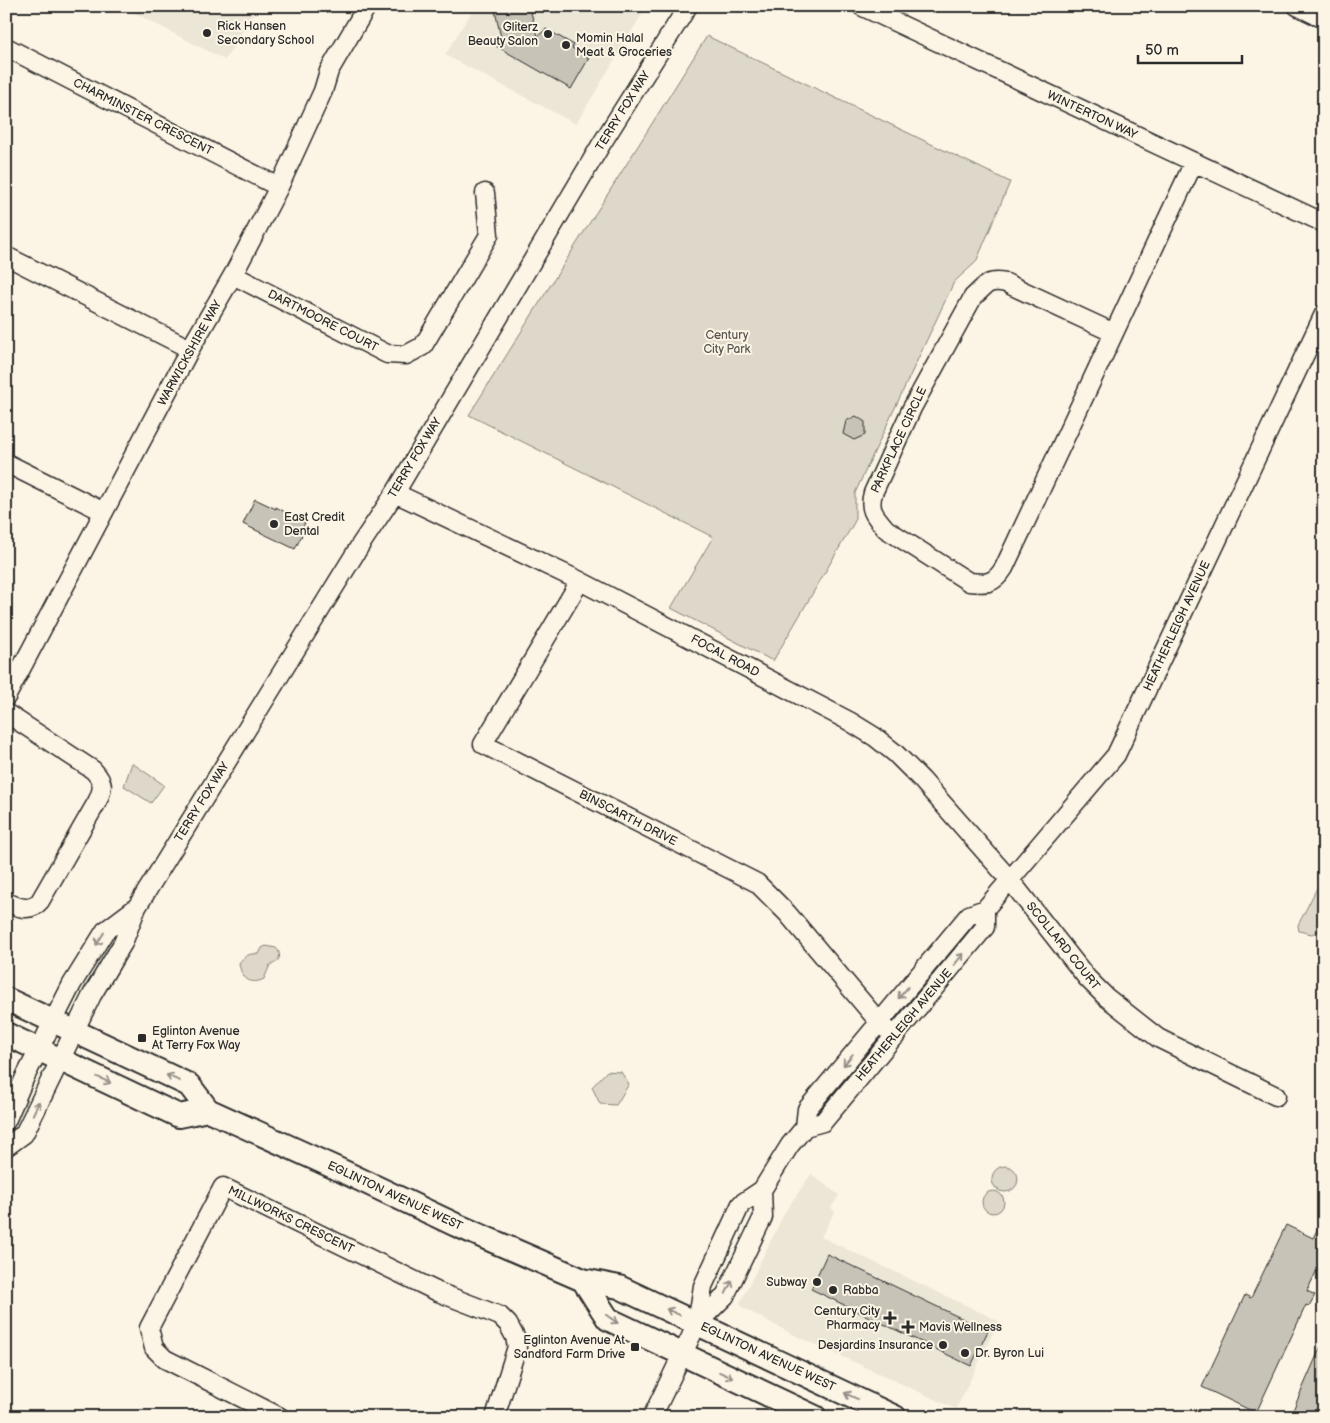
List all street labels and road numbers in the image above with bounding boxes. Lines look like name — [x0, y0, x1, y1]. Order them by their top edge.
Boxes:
street label: TERRY FOX WAY — [592, 68, 654, 154]
street label: CHARMINSTER CRESCENT — [70, 75, 216, 159]
street label: WINTERTON WAY — [1044, 88, 1140, 143]
street label: DARTMOORE COURT — [265, 287, 381, 356]
street label: WARWICKSHIRE WAY — [155, 297, 226, 408]
street label: PARKPLACE CIRCLE — [868, 384, 930, 496]
street label: TERRY FOX WAY — [385, 414, 445, 501]
street label: HEATHERLEIGH AVENUE — [1140, 558, 1214, 694]
street label: FOCAL ROAD — [688, 632, 762, 680]
street label: TERRY FOX WAY — [171, 759, 233, 845]
street label: BINSCARTH DRIVE — [576, 787, 680, 849]
street label: SCOLLARD COURT — [1023, 899, 1104, 994]
street label: HEATHERLEIGH AVENUE — [853, 966, 955, 1084]
street label: EGLINTON AVENUE WEST — [325, 1158, 466, 1234]
street label: MILLWORKS CRESCENT — [225, 1183, 357, 1257]
street label: EGLINTON AVENUE WEST — [698, 1319, 839, 1395]

